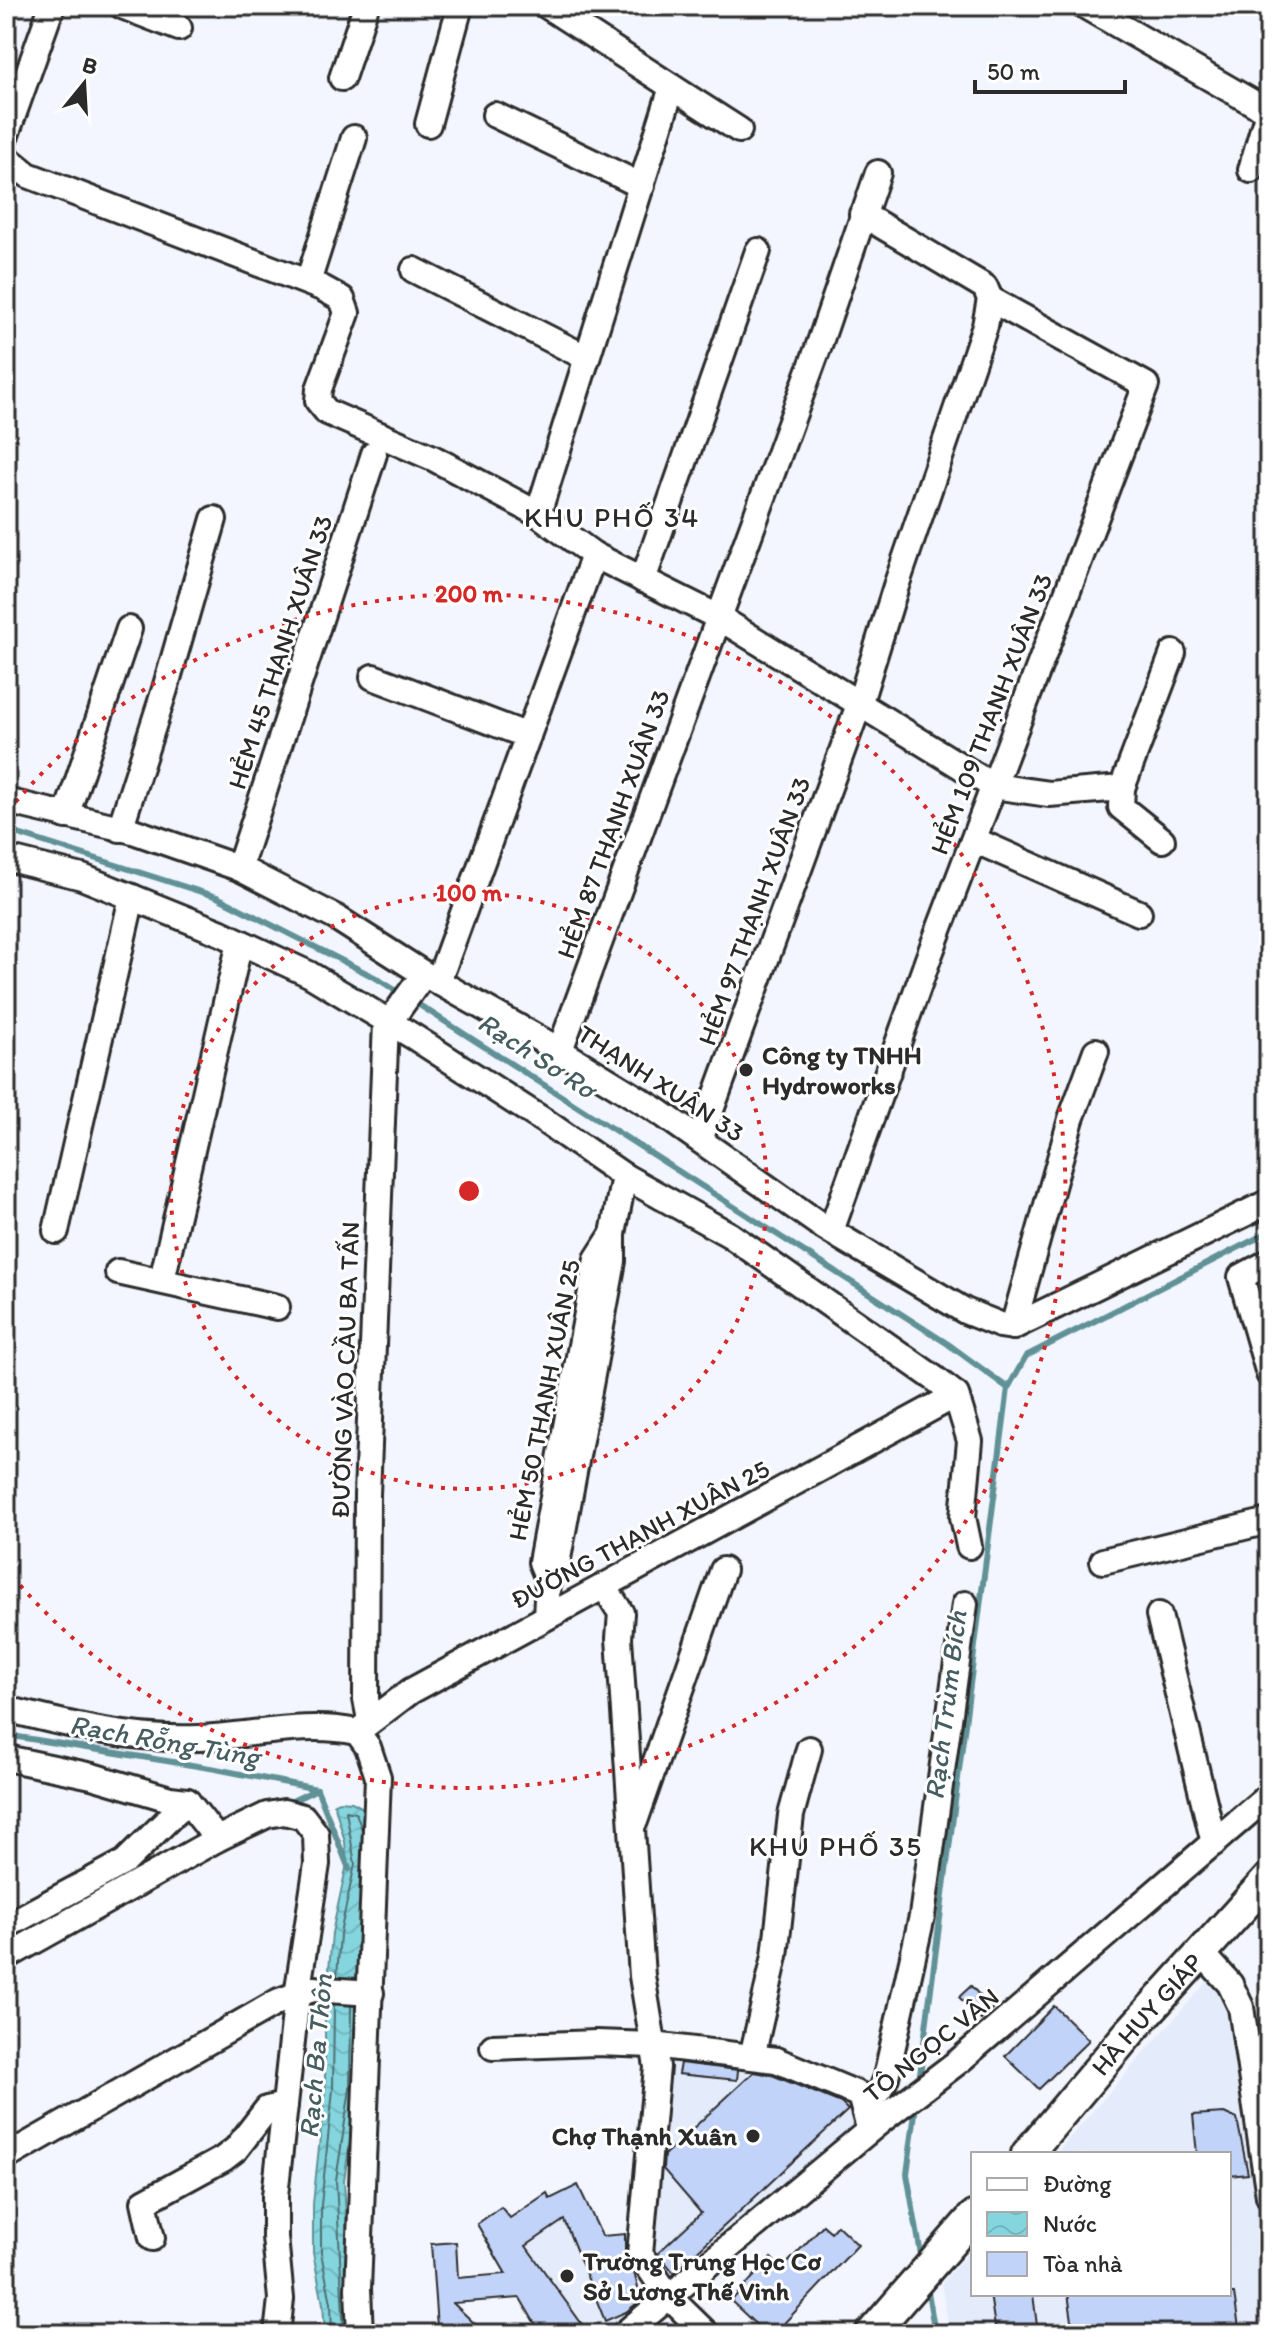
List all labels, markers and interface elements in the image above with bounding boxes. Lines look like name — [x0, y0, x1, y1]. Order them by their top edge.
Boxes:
north arrow — [44, 44, 124, 124]
scale bar — [975, 44, 1125, 94]
text: B — [79, 50, 101, 80]
text: 50 m — [987, 57, 1040, 86]
district label: KHU PHỐ 34 — [524, 500, 700, 534]
street label: HẺM 45 THẠNH XUÂN 33 — [221, 511, 339, 793]
street label: HẺM 109 THẠNH XUÂN 33 — [923, 569, 1059, 859]
text: 200 m — [435, 579, 504, 608]
street label: HẺM 87 THẠNH XUÂN 33 — [549, 685, 677, 963]
street label: HẺM 97 THẠNH XUÂN 33 — [690, 772, 818, 1050]
text: 100 m — [436, 878, 503, 907]
water label: Rạch Sơ Rơ — [472, 1005, 605, 1107]
street label: THẠNH XUÂN 33 — [572, 1017, 750, 1149]
place label: Công ty TNHH Hydroworks — [762, 1039, 922, 1101]
marker: Công ty TNHH Hydroworks — [737, 1061, 755, 1079]
centre of rings — [455, 1177, 483, 1205]
street label: ĐƯỜNG VÀO CẦU BA TẤN — [324, 1221, 366, 1519]
street label: HẺM 50 THẠNH XUÂN 25 — [501, 1257, 587, 1543]
street label: ĐƯỜNG THẠNH XUÂN 25 — [505, 1452, 775, 1616]
water label: Rạch Trùm Bích — [917, 1609, 973, 1801]
water label: Rạch Rỗng Tùng — [67, 1707, 266, 1774]
district label: KHU PHỐ 35 — [749, 1829, 923, 1863]
street label: HÀ HUY GIÁP — [1084, 1946, 1209, 2082]
water label: Rạch Ba Thôn — [291, 1972, 339, 2140]
street label: TÔ NGỌC VÂN — [857, 1980, 1005, 2110]
place label: Chợ Thạnh Xuân — [552, 2120, 737, 2152]
marker: Chợ Thạnh Xuân — [744, 2127, 762, 2145]
legend — [971, 2152, 1231, 2296]
text: Đường — [1043, 2169, 1112, 2198]
text: Nước — [1043, 2209, 1097, 2238]
place label: Trường Trung Học Cơ Sở Lương Thế Vinh — [582, 2245, 822, 2307]
text: Tòa nhà — [1043, 2249, 1123, 2278]
marker: Trường Trung Học Cơ Sở Lương Thế Vinh — [558, 2267, 576, 2285]

